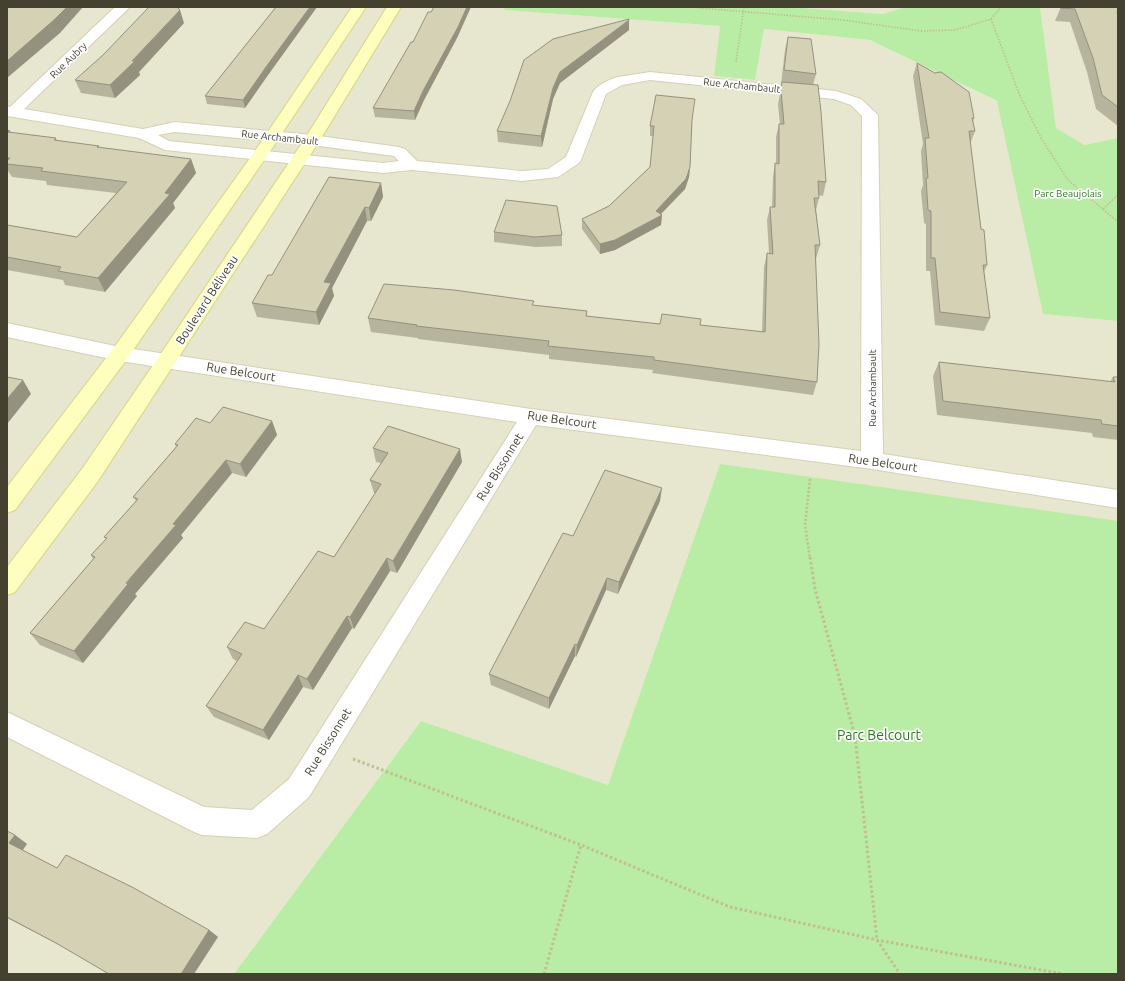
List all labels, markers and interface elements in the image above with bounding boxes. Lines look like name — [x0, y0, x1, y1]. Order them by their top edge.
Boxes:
street label: Rue Aubry — [48, 40, 89, 81]
street label: Rue Archambault — [703, 76, 781, 95]
street label: Rue Archambault — [241, 128, 319, 147]
park label: Parc Beaujolais — [1034, 188, 1102, 199]
street label: Boulevard Béliveau — [173, 253, 240, 347]
street label: Rue Archambault — [867, 349, 878, 427]
street label: Rue Belcourt — [206, 360, 277, 383]
street label: Rue Belcourt — [527, 408, 598, 431]
street label: Rue Bissonnet — [474, 431, 526, 503]
street label: Rue Belcourt — [848, 451, 919, 474]
street label: Rue Bissonnet — [302, 706, 354, 778]
park label: Parc Belcourt — [837, 727, 922, 743]

